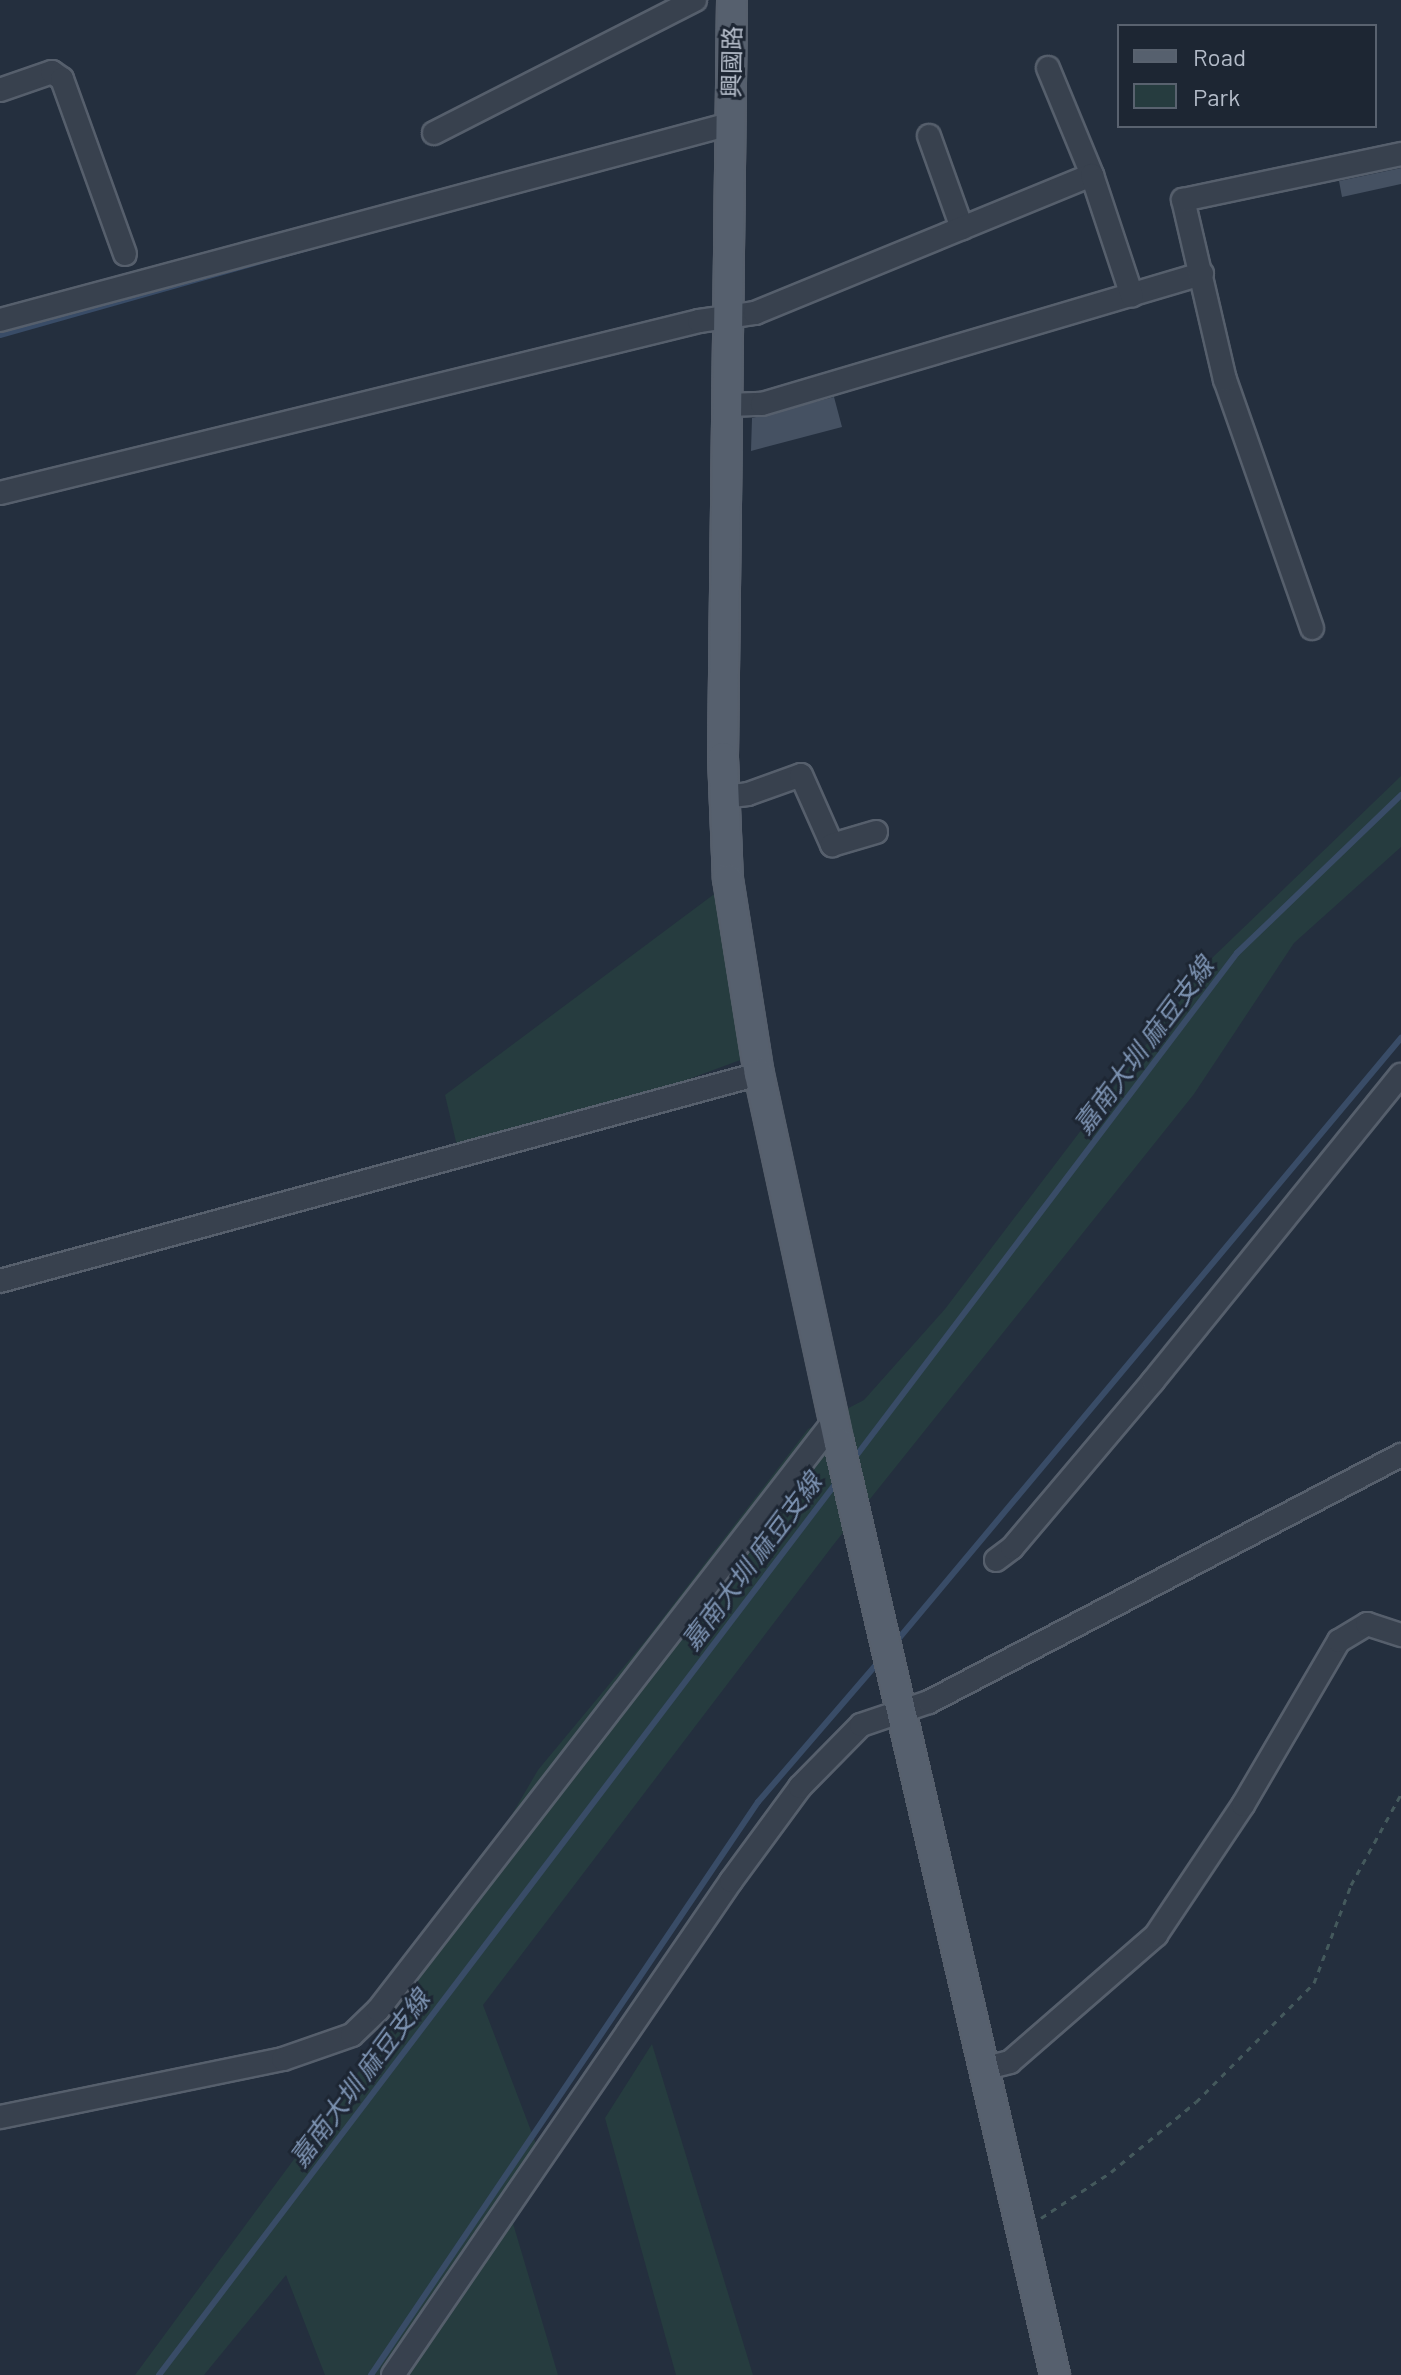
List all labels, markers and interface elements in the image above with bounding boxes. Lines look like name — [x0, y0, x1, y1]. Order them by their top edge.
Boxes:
legend — [1117, 24, 1377, 128]
street label: 興國路 — [716, 26, 746, 98]
text: Road — [1193, 42, 1246, 71]
text: Park — [1193, 82, 1240, 111]
water label: 嘉南大圳 麻豆支線 — [1066, 951, 1220, 1139]
water label: 嘉南大圳 麻豆支線 — [674, 1467, 828, 1655]
water label: 嘉南大圳 麻豆支線 — [282, 1984, 436, 2172]

